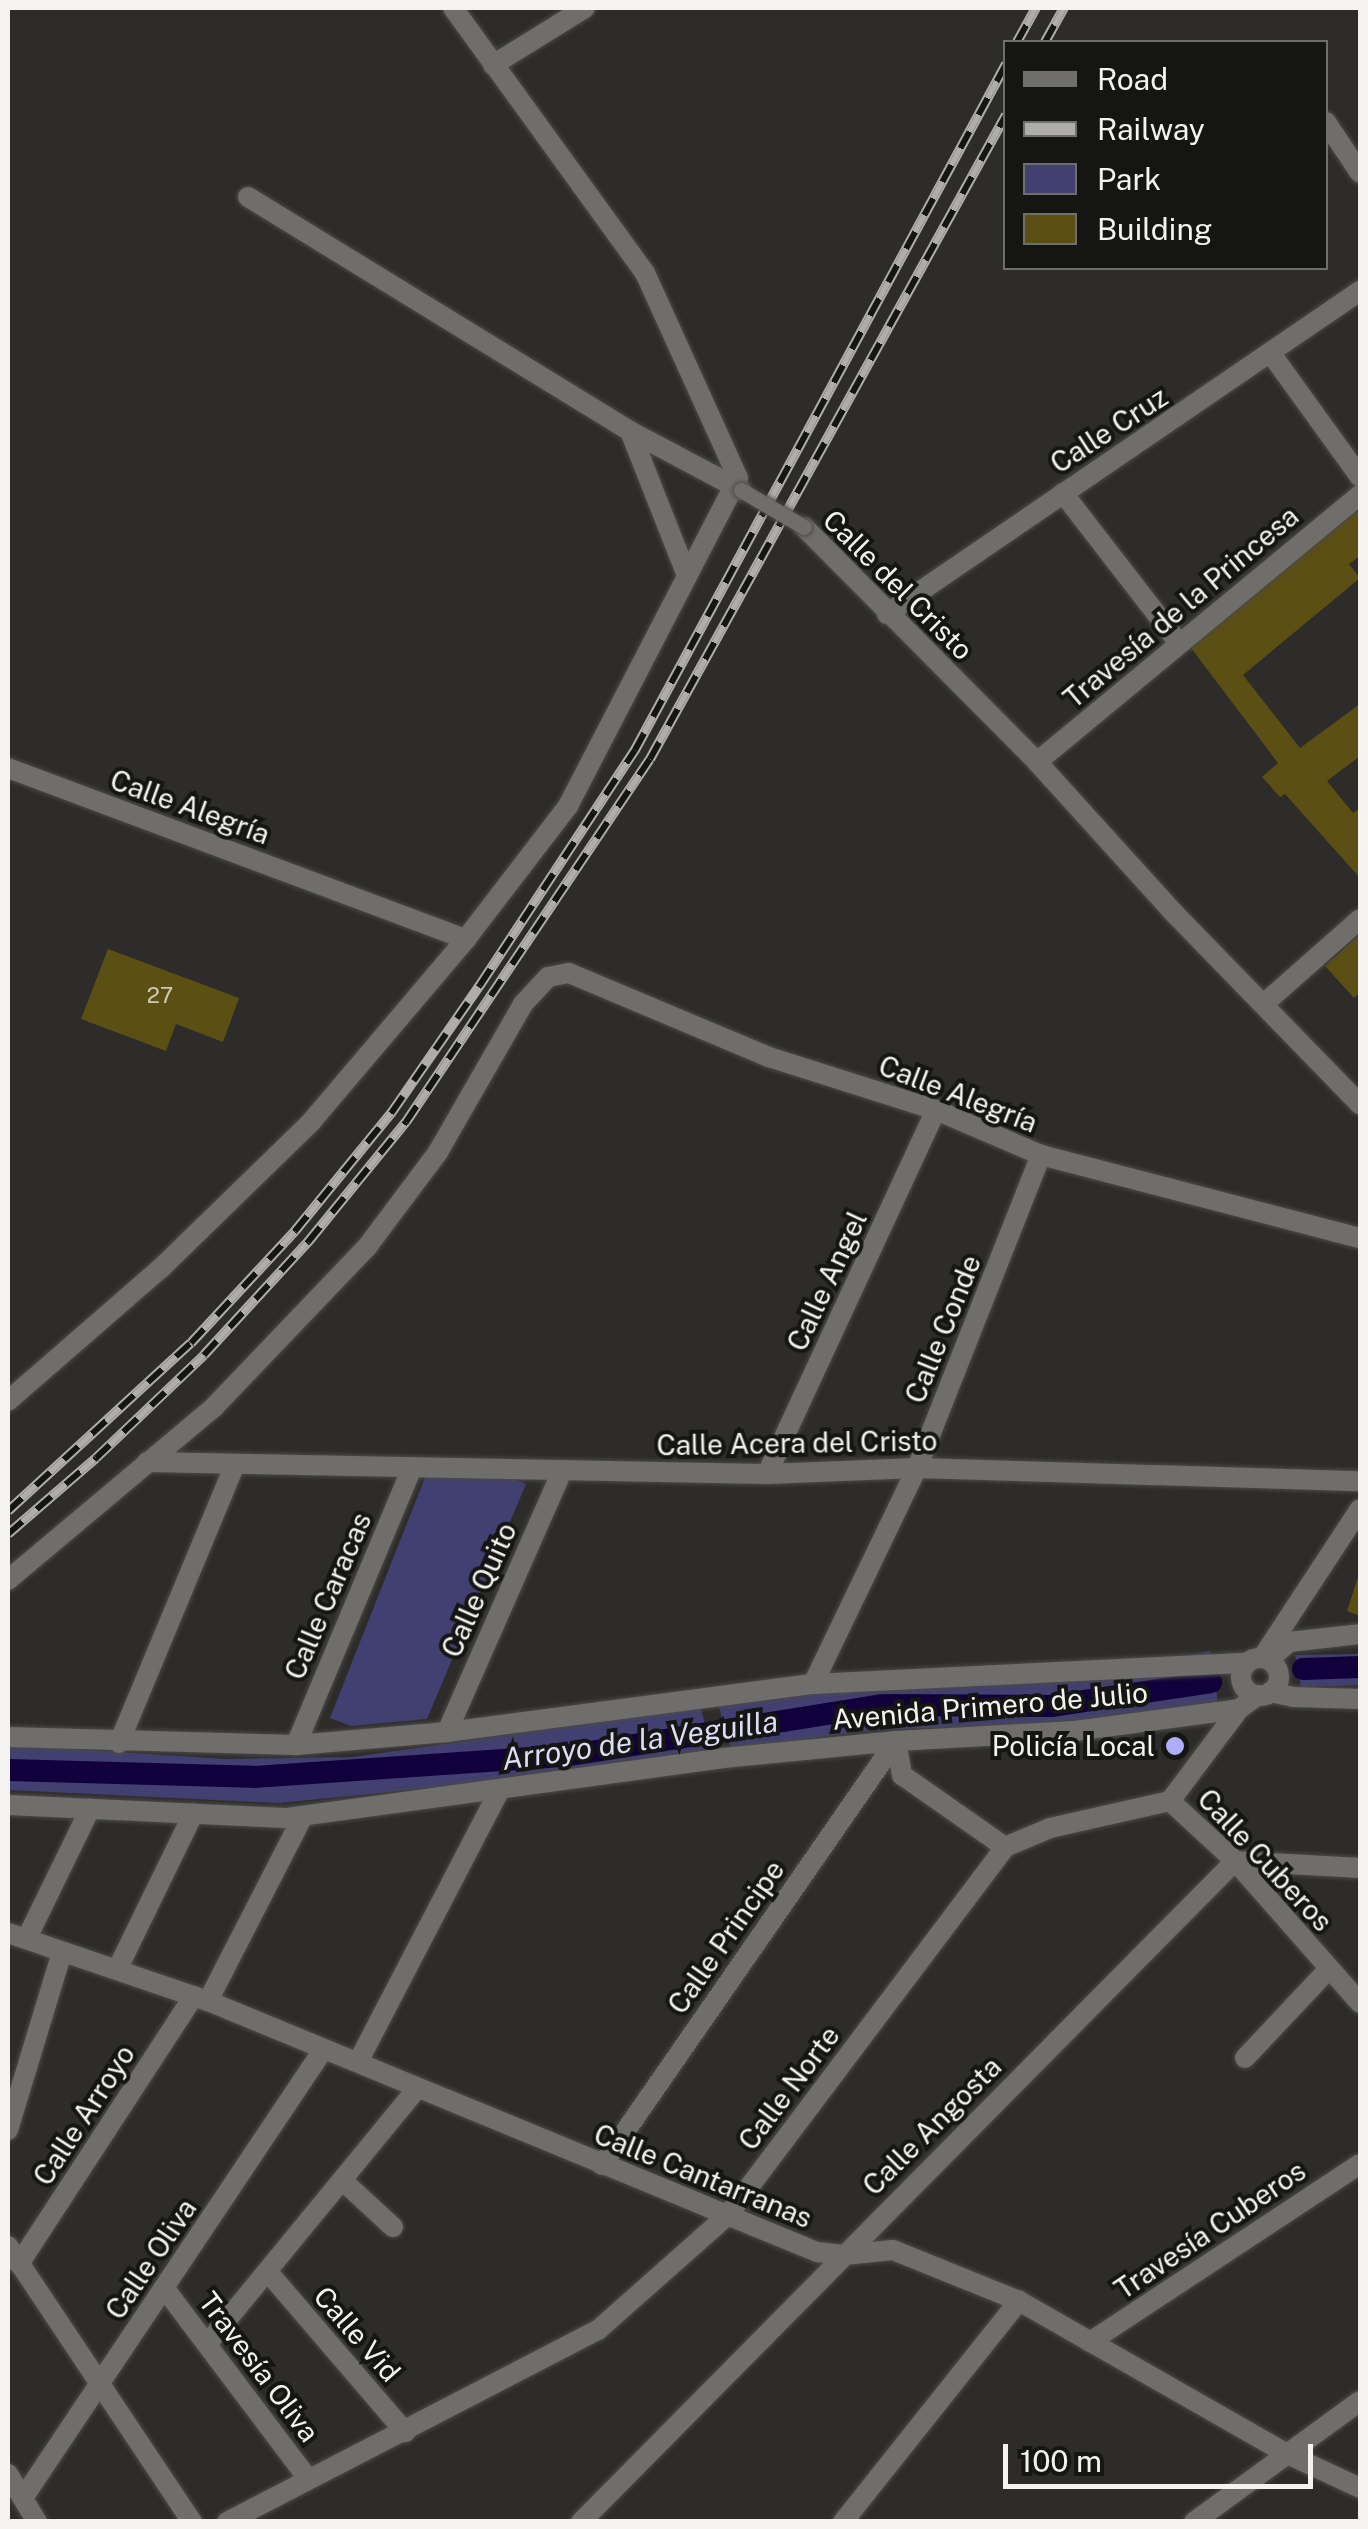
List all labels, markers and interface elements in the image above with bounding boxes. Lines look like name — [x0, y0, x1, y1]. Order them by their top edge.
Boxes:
legend — [1003, 40, 1328, 270]
text: Road — [1097, 61, 1168, 97]
text: Railway — [1097, 111, 1205, 147]
text: Park — [1097, 161, 1161, 197]
text: Building — [1097, 211, 1212, 247]
street label: Calle Cruz — [1044, 380, 1174, 480]
street label: Travesía de la Princesa — [1057, 499, 1305, 715]
street label: Calle del Cristo — [816, 503, 980, 667]
street label: Calle Alegría — [106, 763, 274, 851]
house number: 27 — [147, 983, 173, 1009]
street label: Calle Alegría — [874, 1048, 1042, 1140]
street label: Calle Angel — [780, 1206, 874, 1356]
street label: Calle Conde — [898, 1250, 988, 1408]
street label: Calle Acera del Cristo — [656, 1424, 938, 1462]
street label: Calle Caracas — [278, 1507, 378, 1685]
street label: Calle Quito — [434, 1518, 524, 1662]
street label: Avenida Primero de Julio — [831, 1675, 1149, 1737]
water label: Arroyo de la Veguilla — [499, 1703, 781, 1777]
place label: Policía Local — [992, 1729, 1155, 1763]
marker: Policía Local — [1164, 1735, 1186, 1757]
street label: Calle Cuberos — [1191, 1782, 1339, 1938]
street label: Calle Principe — [661, 1854, 791, 2020]
street label: Calle Norte — [731, 2019, 847, 2157]
street label: Calle Arroyo — [26, 2038, 142, 2192]
street label: Calle Angosta — [856, 2050, 1008, 2202]
street label: Calle Cantarranas — [589, 2117, 817, 2235]
street label: Travesía Cuberos — [1108, 2154, 1312, 2306]
street label: Calle Oliva — [98, 2192, 204, 2326]
street label: Calle Vid — [306, 2279, 408, 2389]
street label: Travesía Oliva — [192, 2285, 326, 2449]
scale bar — [1008, 2424, 1318, 2486]
text: 100 m — [1020, 2443, 1102, 2479]

